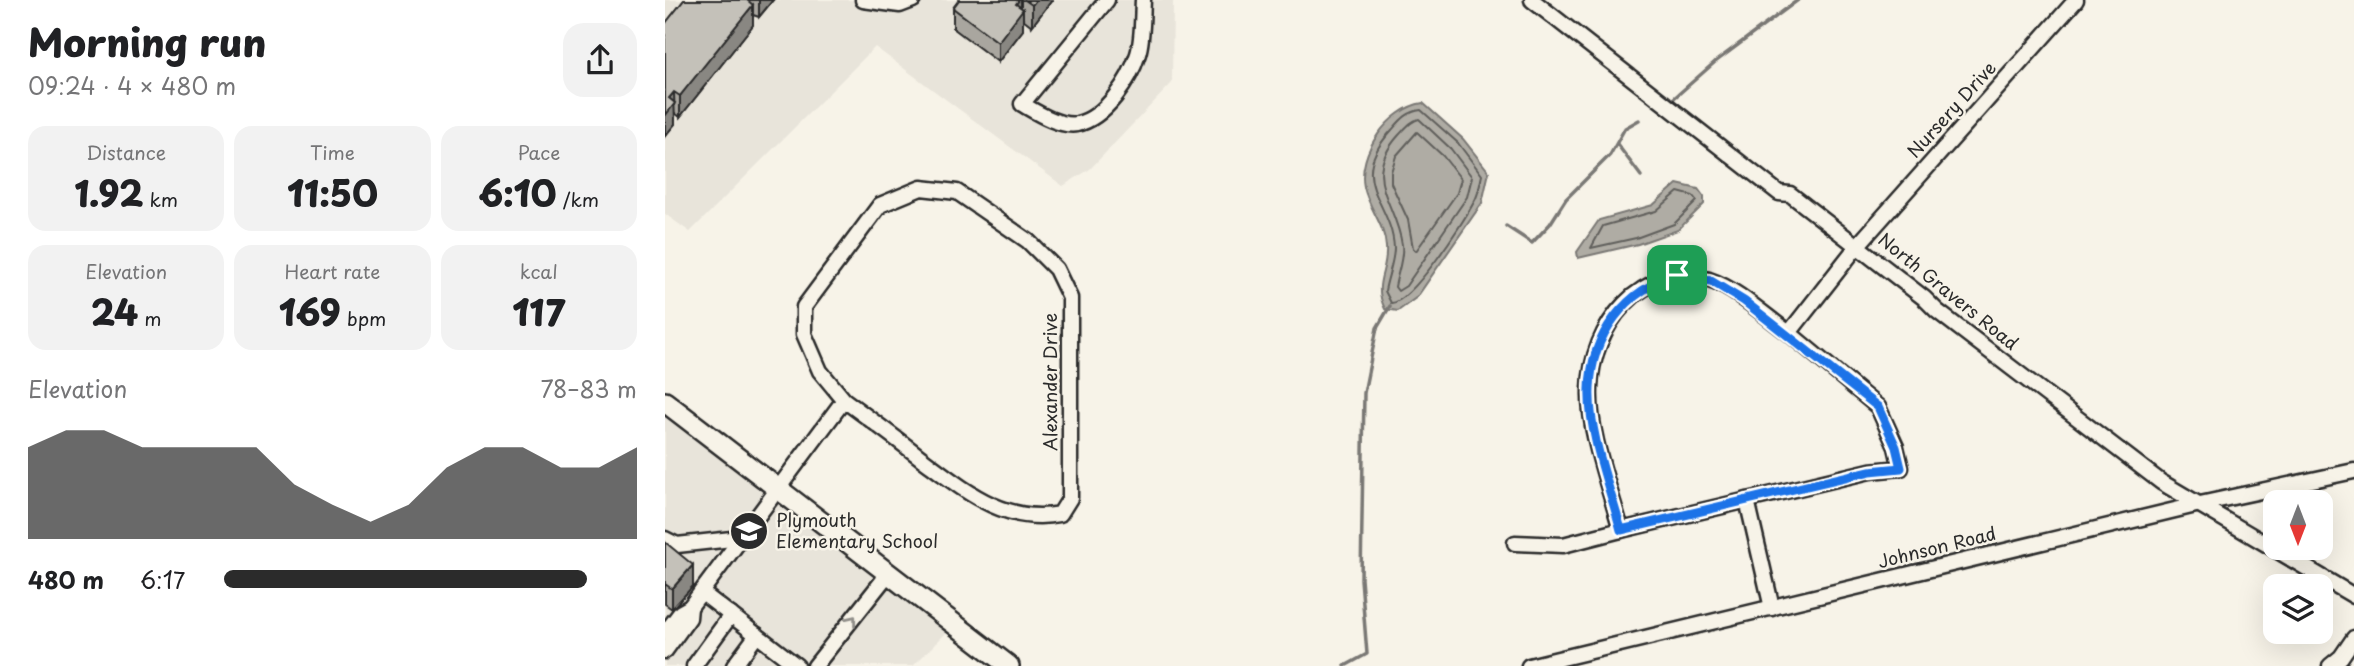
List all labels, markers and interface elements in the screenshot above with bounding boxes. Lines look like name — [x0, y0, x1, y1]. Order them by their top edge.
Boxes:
text: Morning run — [28, 13, 266, 70]
button: share — [563, 23, 637, 97]
street label: Nursery Drive — [1900, 55, 2002, 163]
text: 09:24 · 4 × 480 m — [28, 68, 236, 103]
text: Distance — [86, 138, 166, 166]
text: Time — [310, 138, 355, 166]
text: Pace — [517, 138, 560, 166]
text: 1.92 — [74, 166, 143, 219]
text: 11:50 — [287, 166, 378, 219]
text: 6:10 — [479, 166, 557, 219]
text: km — [143, 185, 178, 213]
text: /km — [557, 185, 599, 213]
street label: North Gravers Road — [1873, 226, 2025, 356]
pin — [1647, 245, 1707, 305]
icon: arrive — [1658, 256, 1696, 294]
text: Elevation — [85, 257, 167, 285]
text: Heart rate — [285, 257, 380, 285]
text: kcal — [520, 257, 558, 285]
text: 24 — [91, 285, 138, 338]
text: 169 — [279, 285, 341, 338]
text: 117 — [512, 285, 565, 338]
text: m — [138, 304, 162, 332]
text: bpm — [341, 304, 386, 332]
street label: Alexander Drive — [1036, 313, 1063, 451]
text: Elevation — [28, 371, 127, 406]
text: 78–83 m — [540, 371, 637, 406]
north arrow — [2263, 490, 2333, 560]
map controls — [2263, 490, 2333, 644]
place label: Plymouth Elementary School — [776, 506, 938, 554]
school or university icon: Plymouth Elementary School — [728, 510, 770, 552]
street label: Johnson Road — [1875, 519, 1999, 574]
text: 480 m — [28, 562, 104, 597]
text: 6:17 — [140, 562, 185, 597]
button: layers — [2263, 574, 2333, 644]
one-way arrow — [843, 616, 856, 628]

